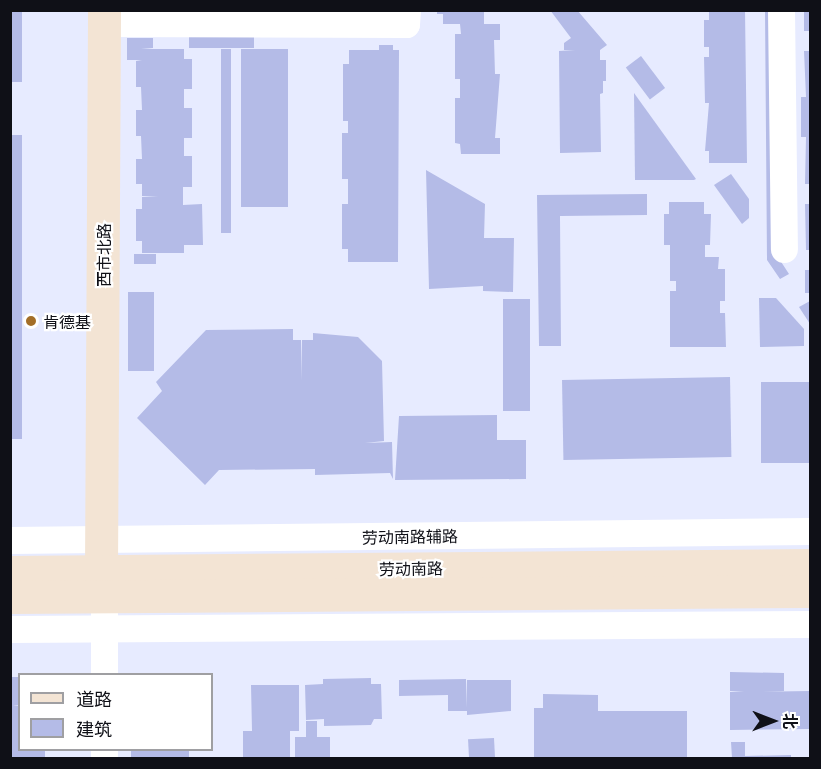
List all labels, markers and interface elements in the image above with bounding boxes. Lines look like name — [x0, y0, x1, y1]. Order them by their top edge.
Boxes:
street label: 西市北路 — [93, 223, 113, 287]
place label: 肯德基 — [43, 311, 91, 331]
marker: 肯德基 — [24, 314, 38, 328]
street label: 劳动南路辅路 — [362, 526, 458, 546]
street label: 劳动南路 — [379, 558, 443, 578]
legend — [18, 673, 213, 751]
text: 道路 — [76, 685, 112, 712]
north arrow — [743, 691, 803, 751]
text: 北 — [779, 713, 803, 729]
text: 建筑 — [76, 715, 112, 742]

